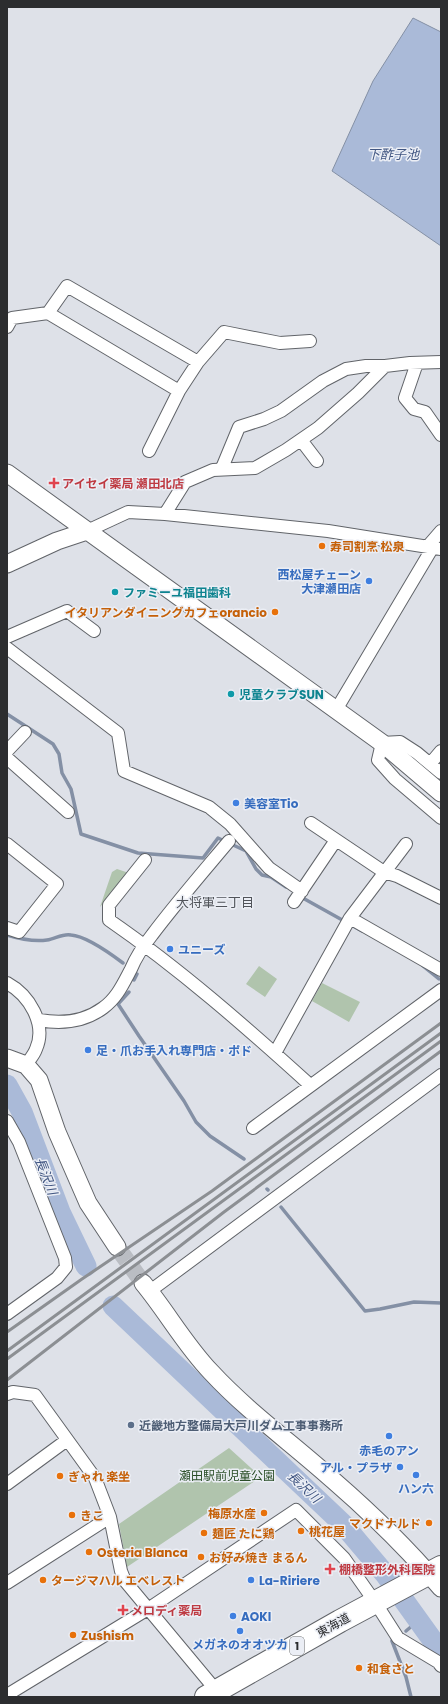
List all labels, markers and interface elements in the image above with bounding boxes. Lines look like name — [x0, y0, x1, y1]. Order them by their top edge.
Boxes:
water label: 下酢子池 — [367, 145, 421, 164]
place label: アイセイ薬局 瀬田北店 — [62, 475, 184, 492]
marker: アイセイ薬局 瀬田北店 — [49, 478, 59, 488]
place label: 寿司割烹 松泉 — [330, 538, 405, 555]
marker: 寿司割烹 松泉 — [317, 541, 327, 551]
place label: 西松屋チェーン 大津瀬田店 — [278, 566, 361, 597]
marker: 西松屋チェーン 大津瀬田店 — [364, 576, 374, 586]
place label: ファミーユ福田歯科 — [123, 584, 231, 601]
marker: ファミーユ福田歯科 — [110, 587, 120, 597]
place label: イタリアンダイニングカフェorancio — [64, 604, 267, 621]
marker: イタリアンダイニングカフェorancio — [270, 607, 280, 617]
place label: 児童クラブSUN — [239, 686, 324, 703]
marker: 児童クラブSUN — [226, 689, 236, 699]
place label: 美容室Tio — [244, 795, 299, 812]
marker: 美容室Tio — [231, 798, 241, 808]
district label: 大将軍三丁目 — [176, 893, 254, 912]
place label: ユニーズ — [178, 941, 225, 958]
marker: ユニーズ — [165, 944, 175, 954]
place label: 足・爪お手入れ専門店・ポド — [96, 1042, 252, 1059]
marker: 足・爪お手入れ専門店・ポド — [83, 1045, 93, 1055]
water label: 長沢川 — [30, 1154, 63, 1199]
place label: 近畿地方整備局大戸川ダム工事事務所 — [139, 1417, 343, 1434]
marker: 近畿地方整備局大戸川ダム工事事務所 — [126, 1420, 136, 1430]
marker: 赤毛のアン — [384, 1431, 394, 1441]
place label: 赤毛のアン — [359, 1442, 419, 1459]
place label: アル・プラザ — [320, 1459, 392, 1476]
marker: アル・プラザ — [395, 1462, 405, 1472]
park label: 瀬田駅前児童公園 — [179, 1467, 275, 1484]
water label: 長沢川 — [283, 1467, 326, 1509]
place label: ぎゃれ 楽坐 — [68, 1468, 130, 1485]
marker: ハン六 — [411, 1470, 421, 1480]
marker: ぎゃれ 楽坐 — [55, 1471, 65, 1481]
place label: ハン六 — [398, 1480, 434, 1497]
place label: 梅原水産 — [208, 1505, 256, 1522]
place label: きこ — [80, 1507, 104, 1524]
marker: 梅原水産 — [259, 1508, 269, 1518]
marker: きこ — [67, 1510, 77, 1520]
place label: マクドナルド — [349, 1515, 421, 1532]
marker: マクドナルド — [424, 1518, 434, 1528]
place label: 桃花屋 — [309, 1523, 345, 1540]
place label: 麺匠 たに鶏 — [212, 1525, 275, 1542]
marker: 桃花屋 — [296, 1526, 306, 1536]
marker: 麺匠 たに鶏 — [199, 1528, 209, 1538]
place label: Osteria Blanca — [97, 1544, 188, 1561]
marker: Osteria Blanca — [84, 1547, 94, 1557]
place label: お好み焼き まるん — [209, 1549, 308, 1566]
marker: お好み焼き まるん — [196, 1552, 206, 1562]
place label: 棚橋整形外科医院 — [339, 1561, 435, 1578]
marker: 棚橋整形外科医院 — [324, 1563, 336, 1575]
place label: タージマハル エベレスト — [51, 1572, 185, 1589]
place label: La-Ririere — [259, 1572, 320, 1589]
marker: タージマハル エベレスト — [38, 1575, 48, 1585]
marker: La-Ririere — [246, 1575, 256, 1585]
place label: メロディ薬局 — [131, 1602, 202, 1619]
marker: メロディ薬局 — [118, 1605, 128, 1615]
place label: AOKI — [241, 1608, 271, 1625]
street label: 東海道 — [313, 1609, 353, 1641]
marker: AOKI — [228, 1611, 238, 1621]
marker: メガネのオオツカ — [235, 1626, 245, 1636]
place label: Zushism — [81, 1627, 134, 1644]
marker: Zushism — [68, 1630, 78, 1640]
place label: メガネのオオツカ — [192, 1636, 288, 1653]
road number: 1 — [290, 1637, 304, 1655]
place label: 和食さと — [367, 1660, 415, 1677]
marker: 和食さと — [354, 1663, 364, 1673]

